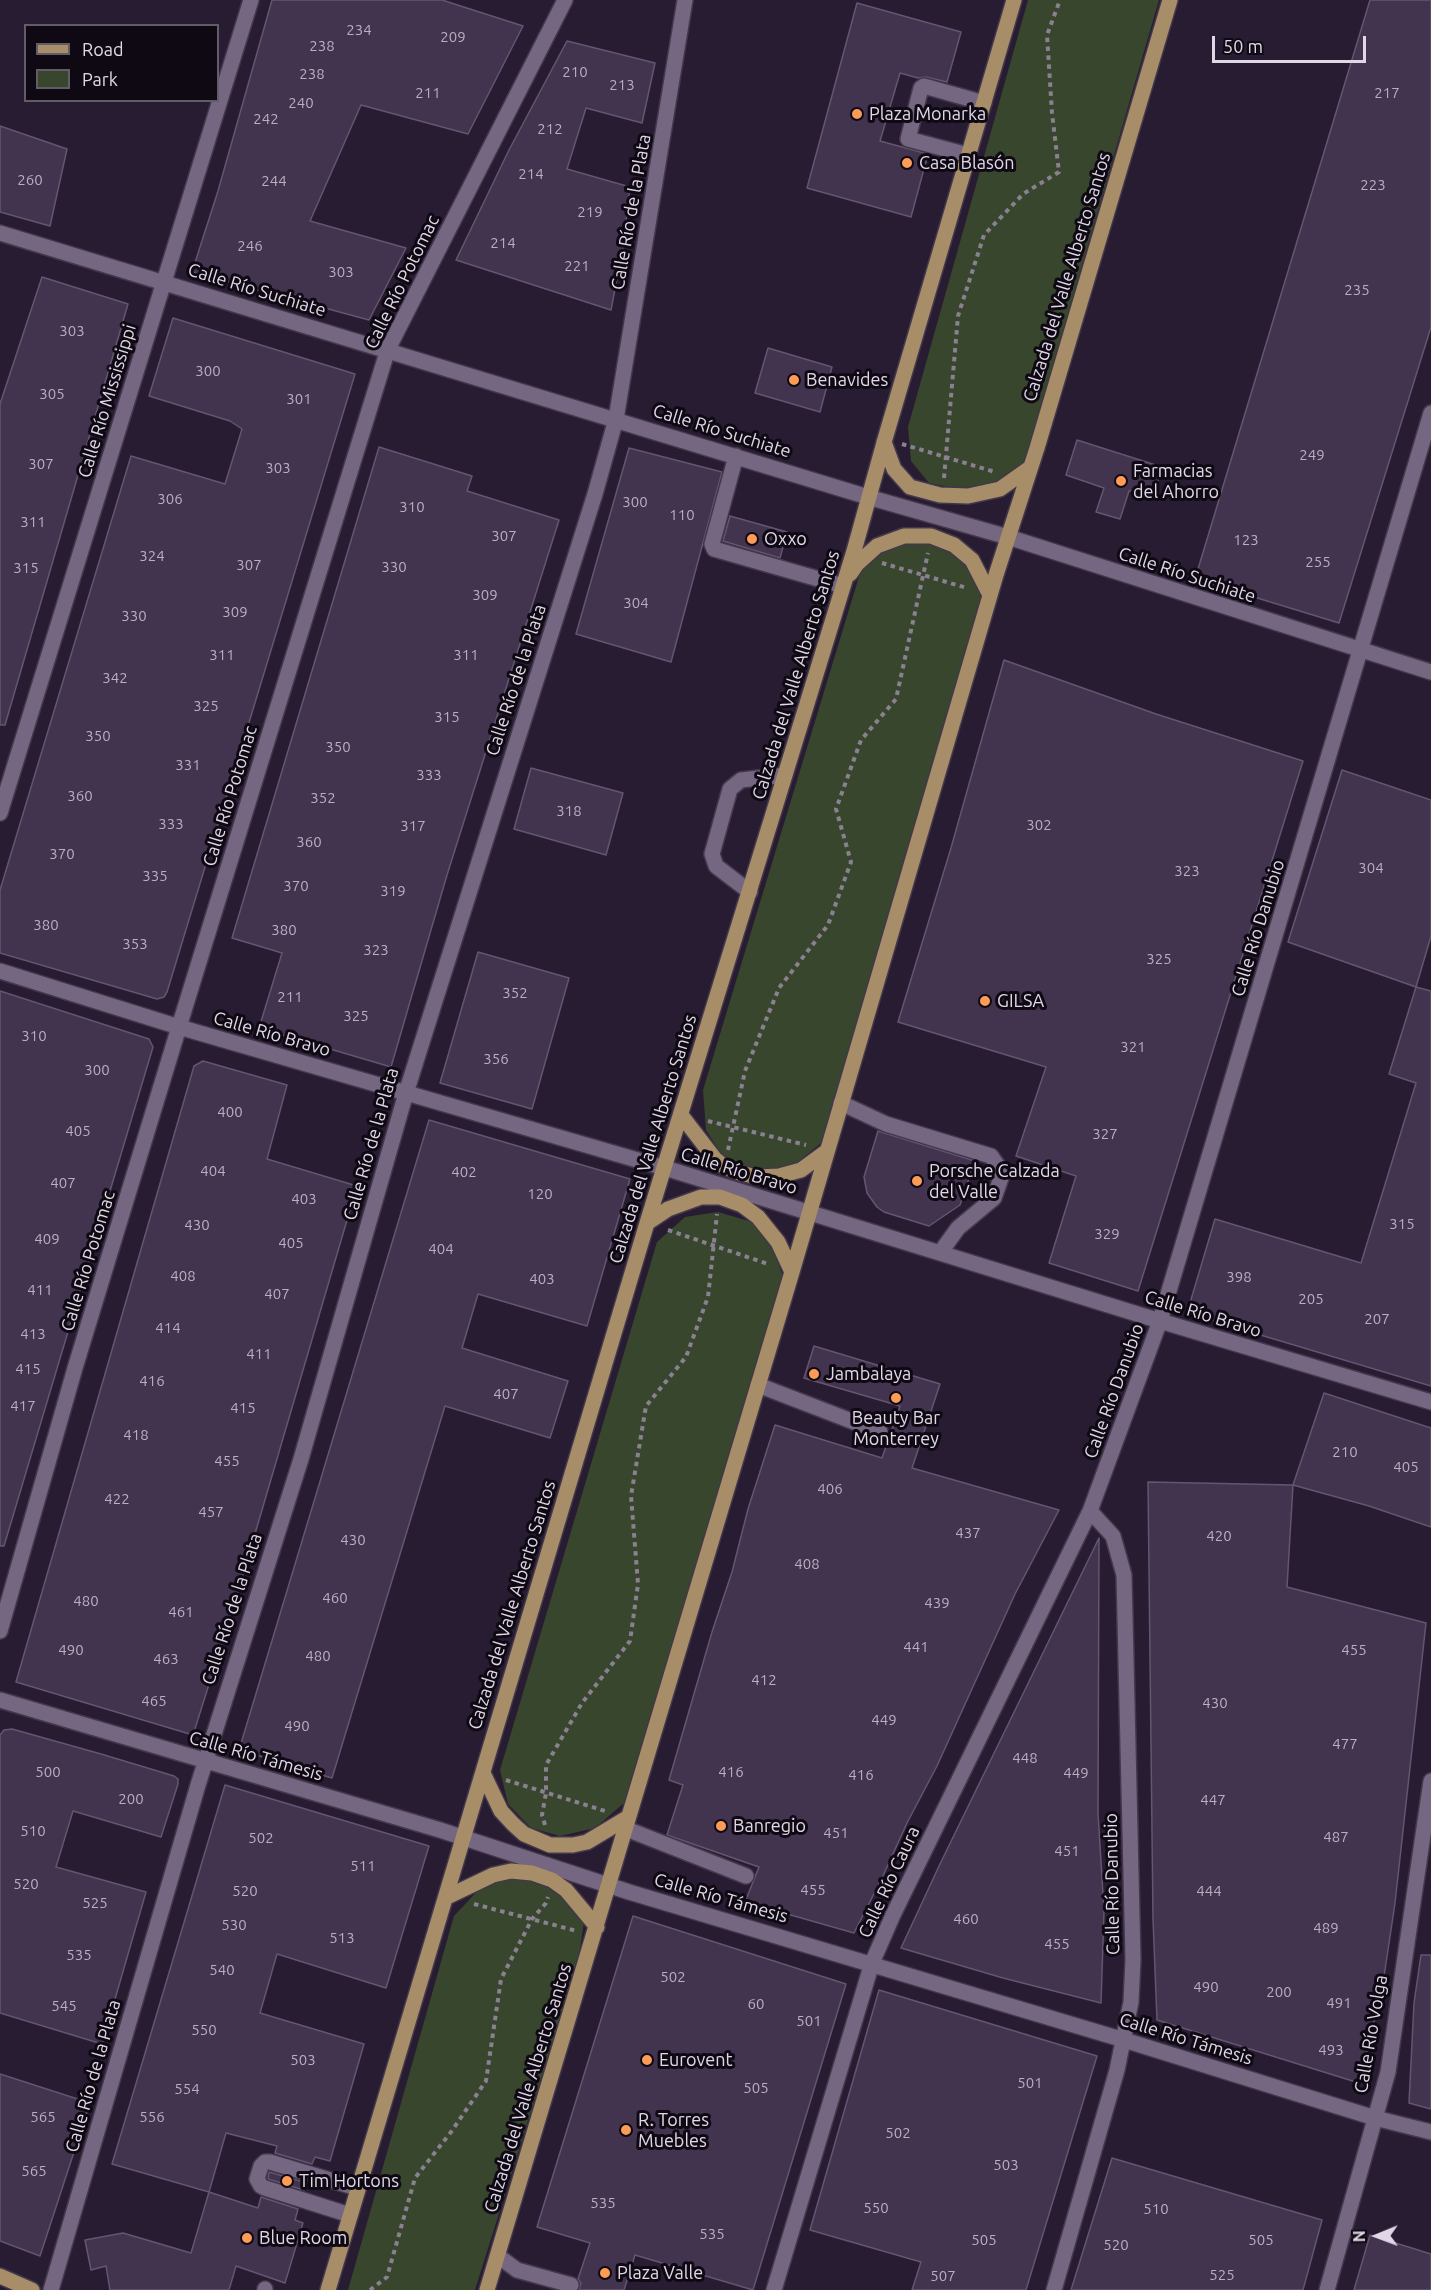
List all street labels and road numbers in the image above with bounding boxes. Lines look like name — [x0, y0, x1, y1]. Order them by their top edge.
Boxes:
street label: Calle Río de la Plata — [607, 132, 655, 292]
street label: Calzada del Valle Alberto Santos — [1019, 150, 1115, 404]
street label: Calle Río Potomac — [360, 212, 444, 352]
street label: Calle Río Suchiate — [185, 259, 329, 321]
street label: Calle Río Mississippi — [73, 322, 141, 480]
street label: Calle Río Suchiate — [650, 400, 794, 462]
street label: Calle Río Suchiate — [1116, 543, 1258, 607]
street label: Calzada del Valle Alberto Santos — [748, 548, 844, 802]
street label: Calle Río de la Plata — [481, 602, 551, 758]
street label: Calle Río Potomac — [198, 723, 262, 869]
street label: Calle Río Danubio — [1227, 857, 1289, 999]
street label: Calle Río Bravo — [211, 1007, 333, 1061]
street label: Calzada del Valle Alberto Santos — [605, 1012, 701, 1266]
street label: Calle Río de la Plata — [339, 1065, 403, 1223]
street label: Calle Río Bravo — [678, 1143, 800, 1199]
street label: Calle Río Potomac — [56, 1188, 120, 1334]
street label: Calle Río Bravo — [1142, 1286, 1264, 1342]
street label: Calle Río Danubio — [1080, 1321, 1148, 1461]
street label: Calzada del Valle Alberto Santos — [464, 1478, 560, 1732]
street label: Calle Río de la Plata — [197, 1531, 267, 1687]
street label: Calle Río Támesis — [187, 1727, 325, 1785]
street label: Calle Río Danubio — [1100, 1813, 1124, 1955]
street label: Calle Río Caura — [854, 1823, 924, 1941]
street label: Calle Río Támesis — [652, 1869, 790, 1927]
street label: Calzada del Valle Alberto Santos — [480, 1961, 576, 2215]
street label: Calle Río Volga — [1350, 1973, 1392, 2095]
street label: Calle Río de la Plata — [61, 1997, 125, 2155]
street label: Calle Río Támesis — [1117, 2008, 1255, 2070]

